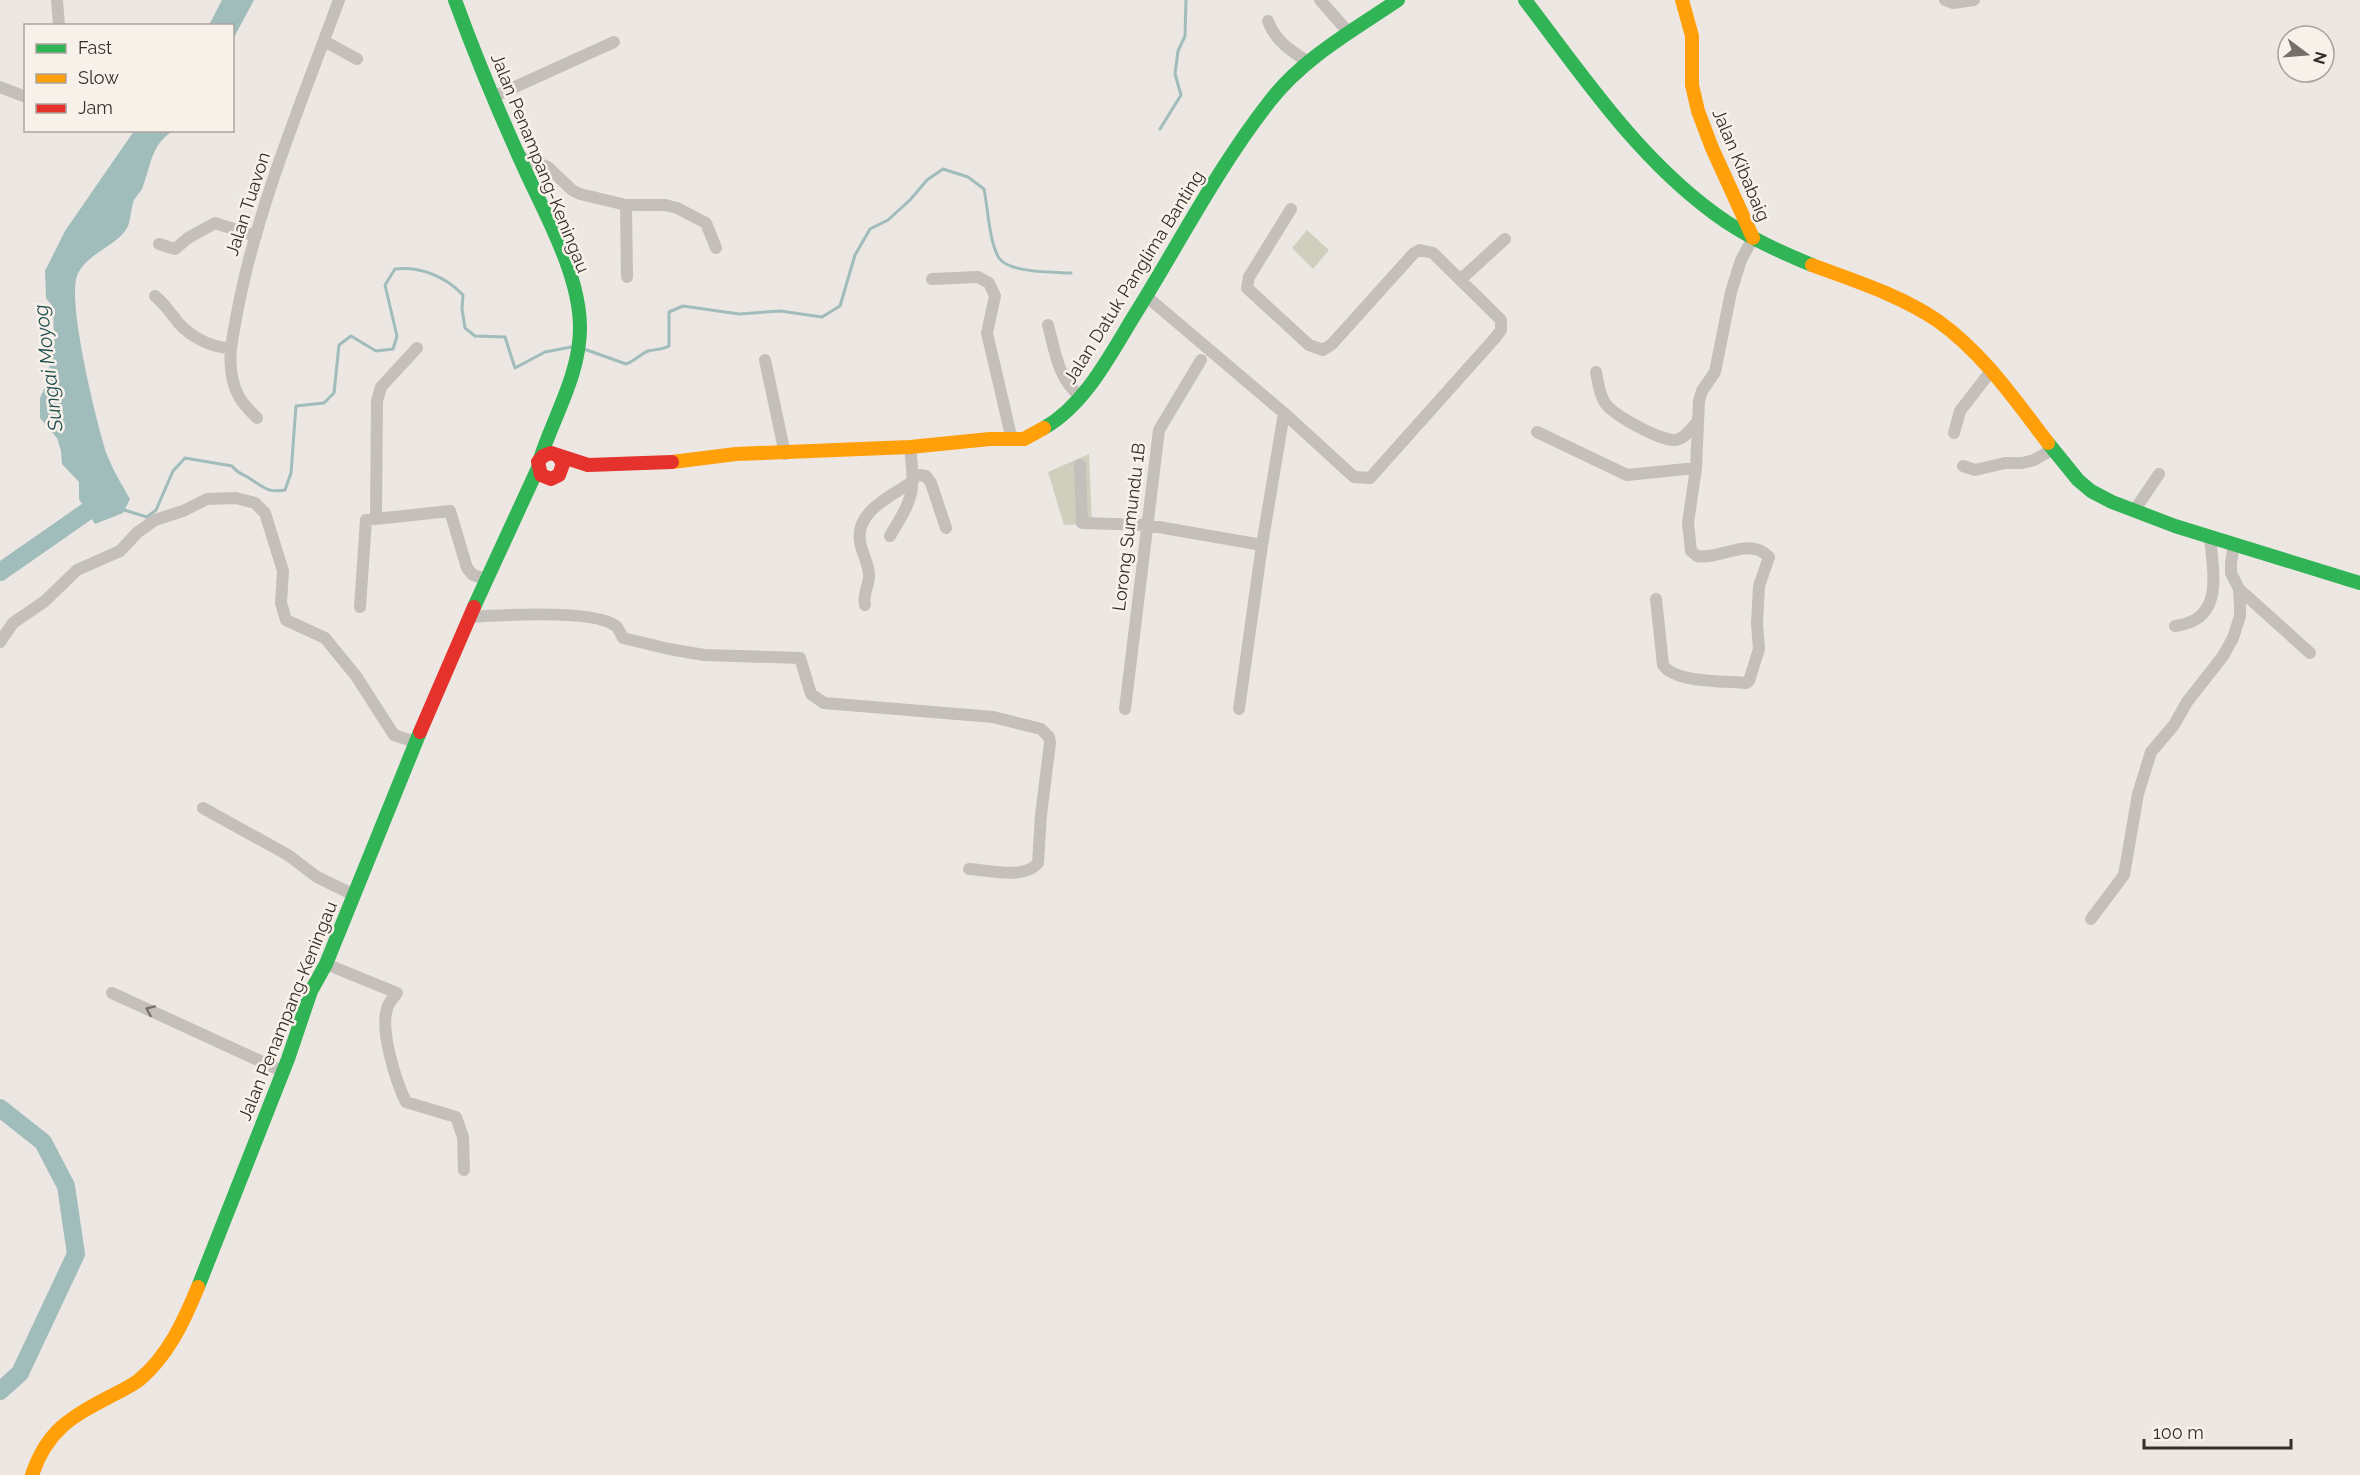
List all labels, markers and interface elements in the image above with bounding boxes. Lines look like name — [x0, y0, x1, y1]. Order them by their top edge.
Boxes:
legend — [24, 24, 234, 132]
north arrow — [2276, 24, 2336, 84]
text: Fast — [78, 37, 112, 58]
street label: Jalan Penampang-Keningau — [487, 50, 594, 276]
text: N — [2309, 50, 2331, 66]
text: Slow — [78, 67, 119, 88]
text: Jam — [78, 97, 113, 118]
street label: Jalan Kibabaig — [1708, 105, 1775, 224]
street label: Jalan Tuavon — [221, 149, 274, 258]
street label: Jalan Datuk Panglima Banting — [1059, 166, 1208, 387]
water label: Sungai Moyog — [28, 303, 68, 434]
street label: Lorong Sumundu 1B — [1108, 442, 1149, 612]
street label: Jalan Penampang-Keningau — [234, 898, 341, 1124]
one-way arrow — [146, 1006, 157, 1018]
scale bar — [2144, 1412, 2291, 1450]
text: 100 m — [2153, 1422, 2204, 1443]

